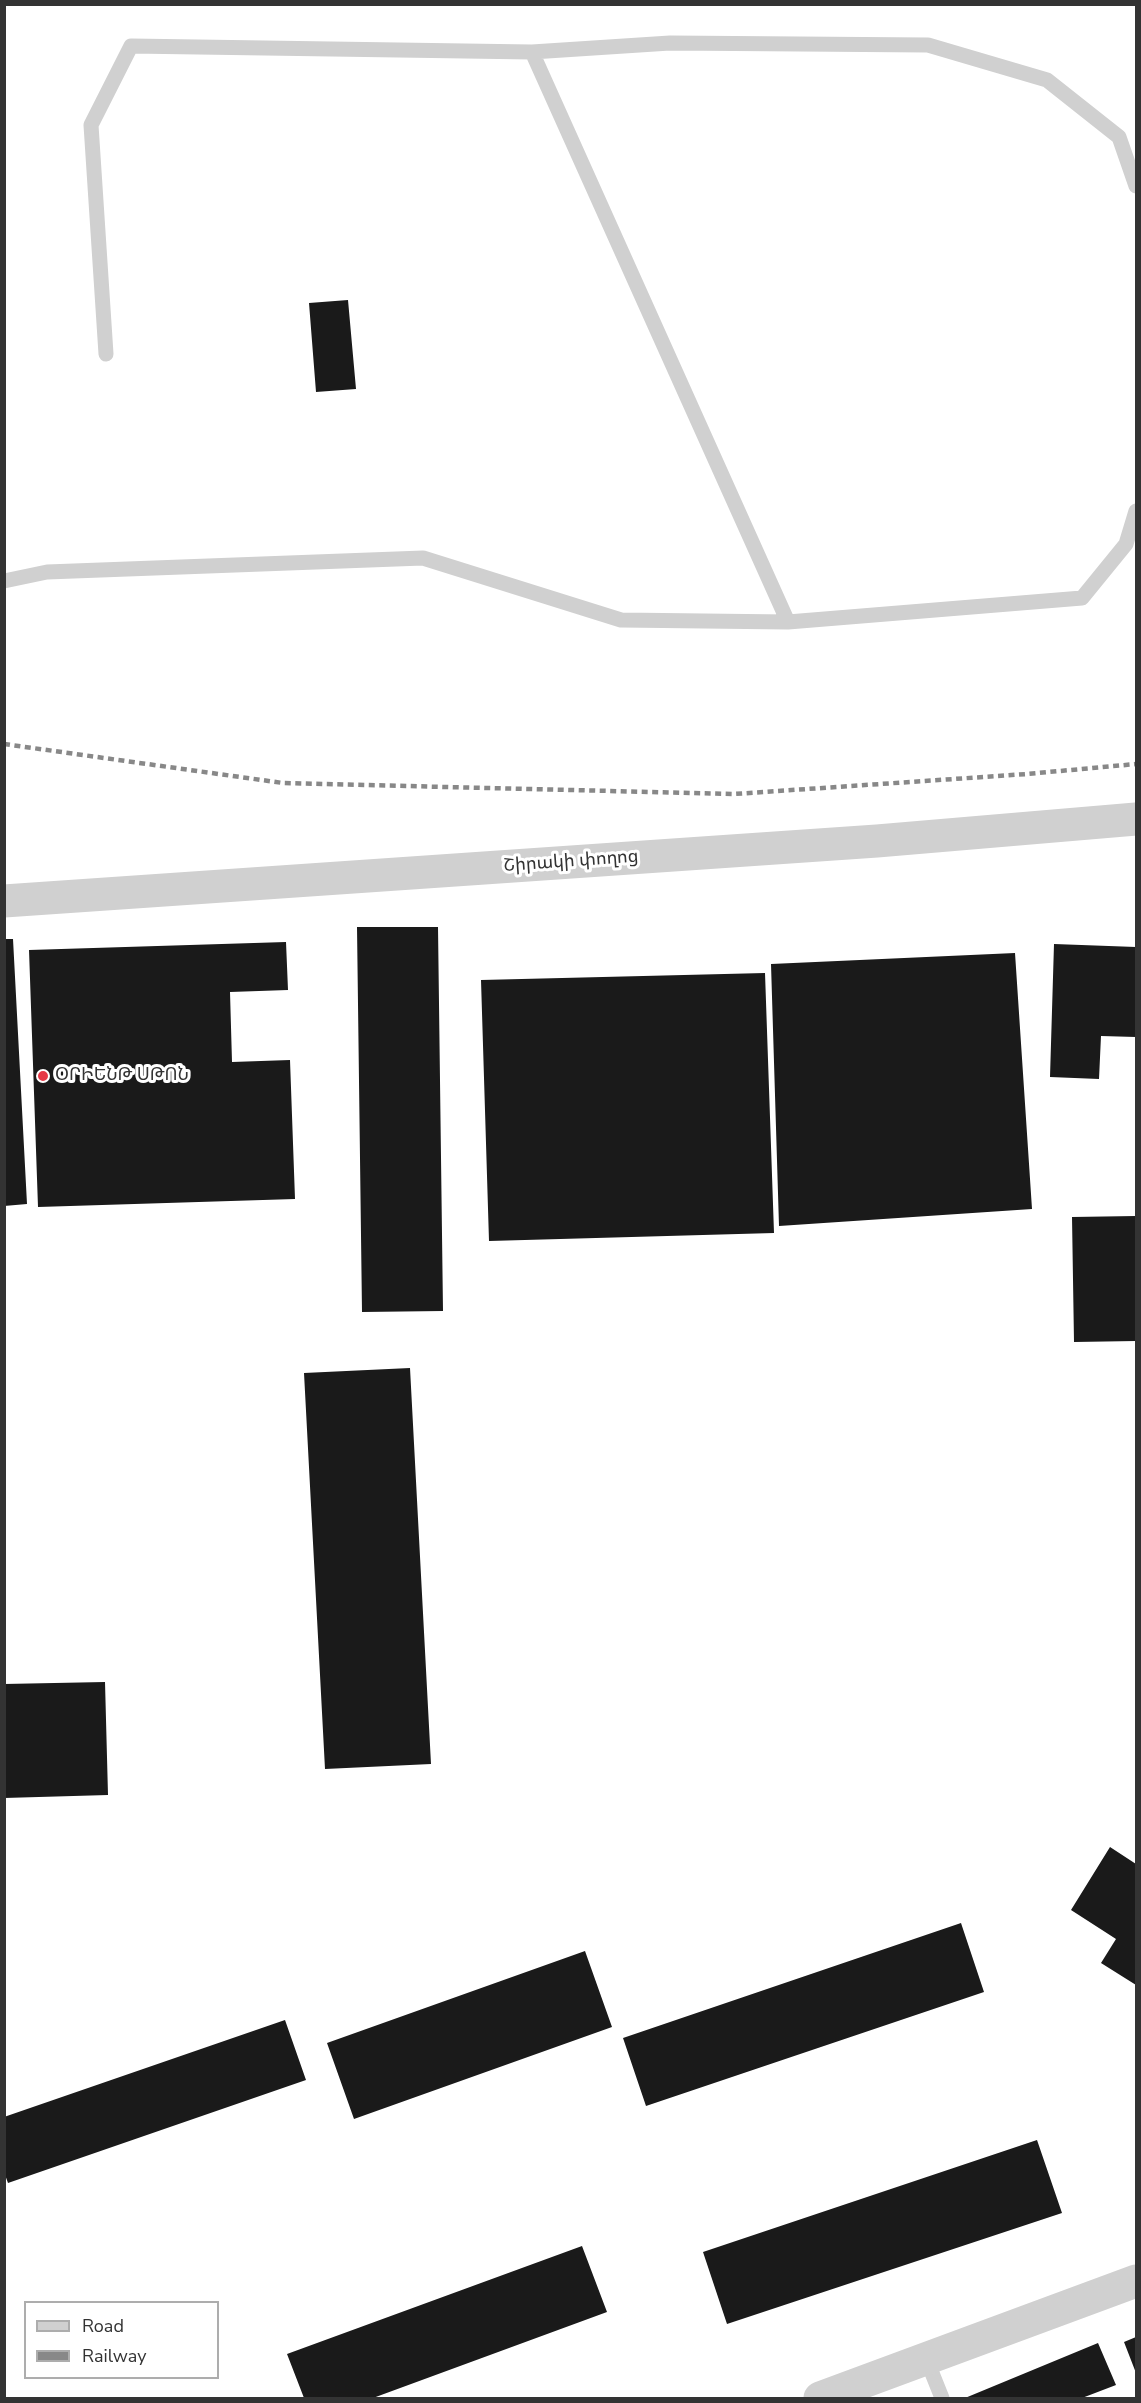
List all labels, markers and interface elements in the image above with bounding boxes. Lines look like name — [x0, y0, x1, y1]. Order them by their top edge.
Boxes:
street label: Շիրակի փողոց — [503, 847, 639, 877]
place label: ՕՐԻԵՆԹ ՍԹՈՆ — [55, 1065, 189, 1087]
marker: ՕՐԻԵՆԹ ՍԹՈՆ — [36, 1069, 50, 1083]
legend — [24, 2301, 219, 2379]
text: Road — [82, 2314, 124, 2338]
text: Railway — [82, 2344, 147, 2368]

